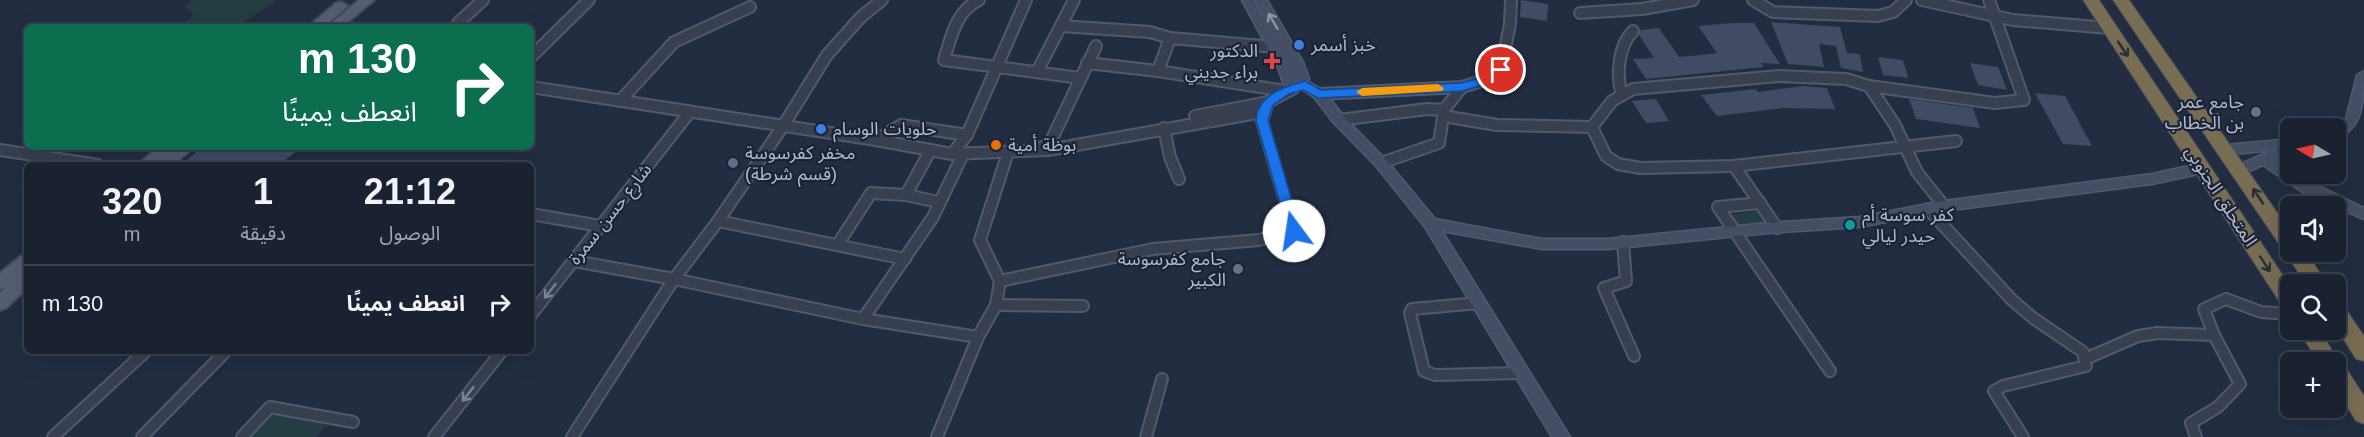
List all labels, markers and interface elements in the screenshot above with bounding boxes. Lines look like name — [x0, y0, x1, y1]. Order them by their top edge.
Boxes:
one-way arrow — [1266, 13, 1278, 30]
place label: خبز أسمر — [1310, 34, 1376, 56]
text: 130 m — [298, 35, 417, 82]
marker: خبز أسمر — [1292, 38, 1306, 52]
one-way arrow — [2117, 40, 2129, 56]
place label: الدكتور براء جديني — [1185, 41, 1258, 85]
pin — [1475, 44, 1526, 95]
icon: right — [438, 48, 516, 126]
marker: الدكتور براء جديني — [1263, 52, 1281, 70]
icon: arrive — [1484, 53, 1517, 86]
place label: جامع عمر بن الخطاب — [2165, 92, 2244, 134]
text: انعطف يمينًا — [282, 97, 417, 127]
marker: جامع عمر بن الخطاب — [2249, 105, 2263, 119]
north arrow — [2280, 118, 2346, 184]
map controls — [2280, 118, 2346, 418]
place label: حلويات الوسام — [833, 119, 937, 143]
marker: حلويات الوسام — [814, 122, 828, 136]
place label: بوظة أمية — [1008, 134, 1076, 156]
marker: بوظة أمية — [989, 138, 1003, 152]
street label: المتحلق الجنوبي — [2178, 142, 2261, 252]
place label: مخفر كفرسوسة (قسم شرطة) — [745, 143, 855, 187]
marker: مخفر كفرسوسة (قسم شرطة) — [726, 156, 740, 170]
street label: شارع حسن سمرة — [564, 160, 659, 271]
text: 1 — [253, 171, 273, 212]
text: 21:12 — [364, 171, 456, 212]
text: 320 — [102, 181, 162, 222]
one-way arrow — [2251, 188, 2264, 205]
button: sound — [2280, 196, 2346, 262]
position arrow — [1262, 199, 1326, 263]
place label: كفر سوسة أم حيدر ليالي — [1862, 204, 1954, 249]
marker: كفر سوسة أم حيدر ليالي — [1843, 218, 1857, 232]
text: دقيقة — [240, 222, 286, 244]
text: الوصول — [379, 222, 440, 244]
text: m — [124, 223, 140, 245]
place label: جامع كفرسوسة الكبير — [1118, 249, 1226, 291]
one-way arrow — [2260, 255, 2272, 272]
marker: جامع كفرسوسة الكبير — [1231, 262, 1245, 276]
button: search — [2280, 274, 2346, 340]
one-way arrow — [543, 283, 556, 299]
icon: right — [483, 288, 516, 321]
text: 130 m — [42, 291, 103, 316]
text: انعطف يمينًا — [346, 291, 465, 316]
button: + — [2280, 352, 2346, 418]
one-way arrow — [462, 386, 475, 402]

